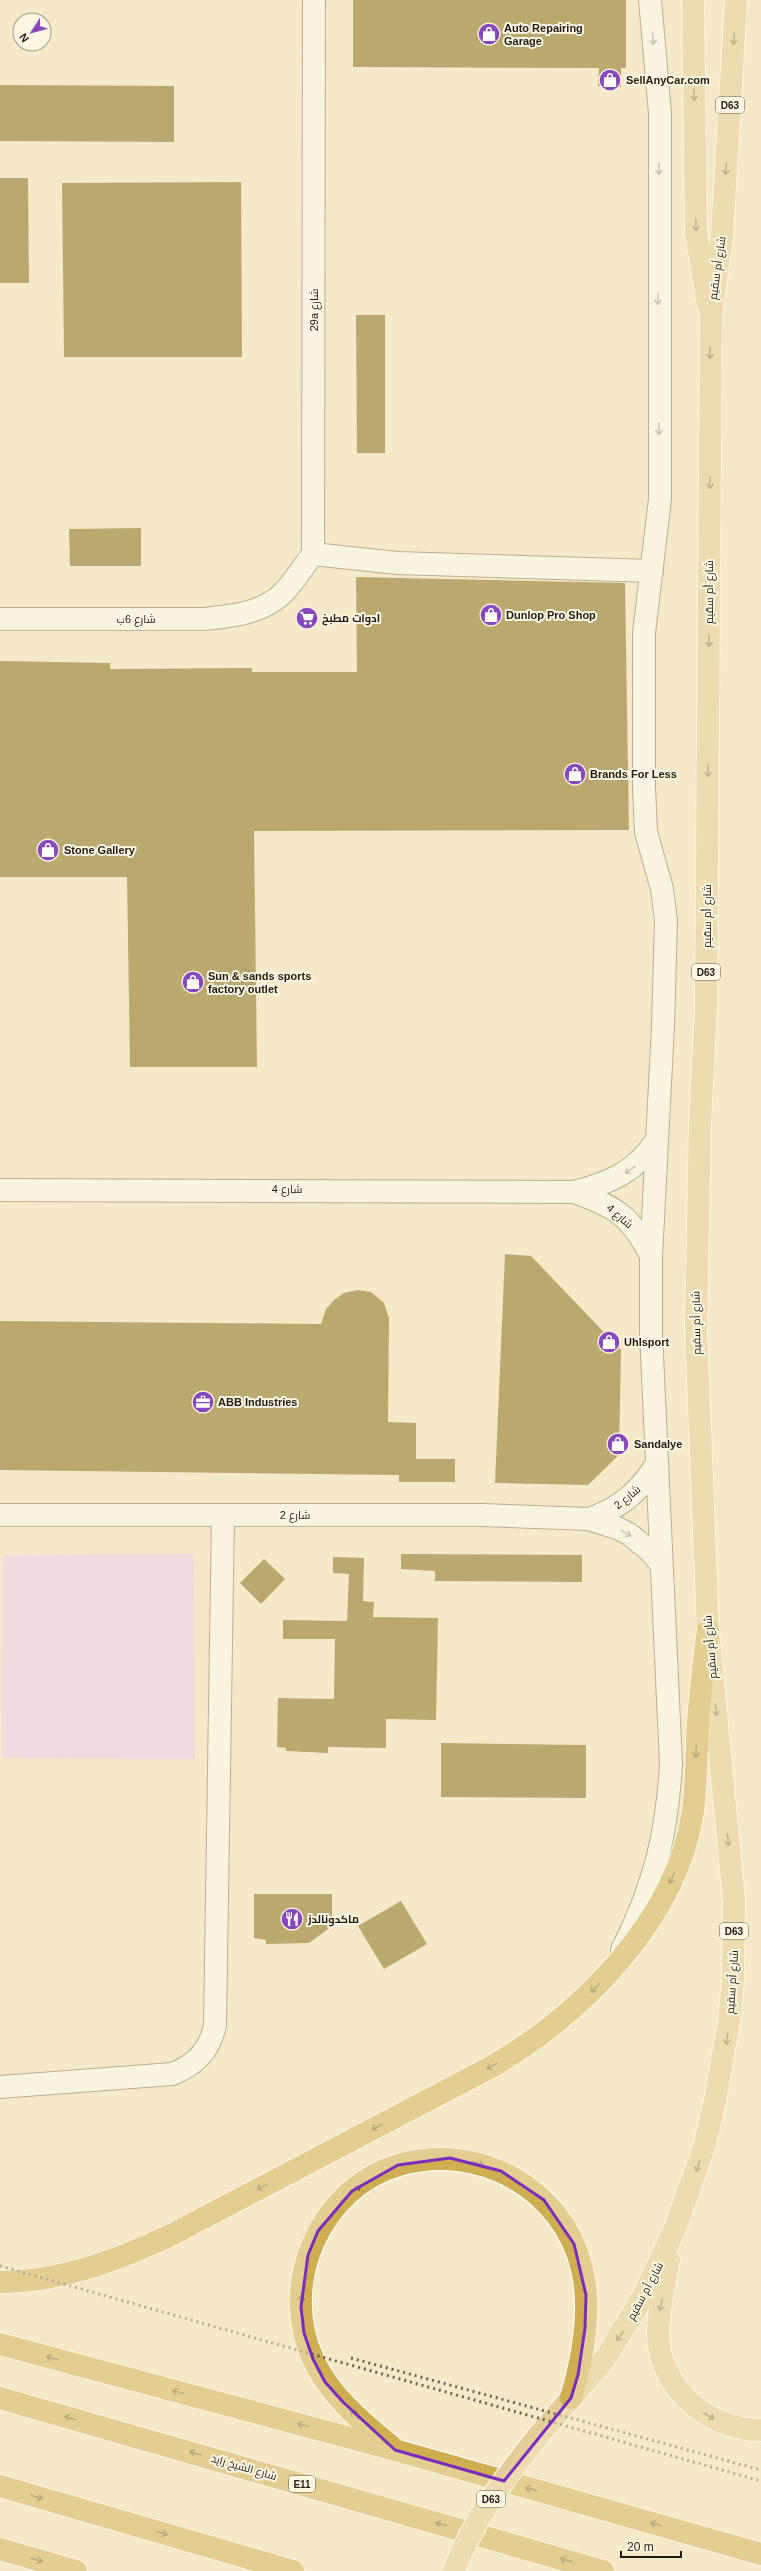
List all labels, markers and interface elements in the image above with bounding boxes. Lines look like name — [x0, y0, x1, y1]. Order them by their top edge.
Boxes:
north arrow — [12, 12, 52, 52]
shop icon: Auto Repairing Garage — [476, 21, 502, 47]
place label: Auto Repairing Garage — [504, 22, 583, 47]
text: N — [17, 31, 31, 45]
one-way arrow — [649, 32, 656, 45]
one-way arrow — [731, 32, 738, 45]
shop icon: SellAnyCar.com — [597, 67, 623, 93]
place label: SellAnyCar.com — [626, 74, 710, 86]
one-way arrow — [690, 88, 698, 101]
road number: D63 — [716, 97, 744, 113]
one-way arrow — [655, 162, 663, 175]
one-way arrow — [723, 162, 730, 175]
one-way arrow — [692, 218, 700, 231]
street label: شارع أم سقيم — [706, 235, 729, 301]
street label: 29a شارع — [308, 289, 322, 331]
one-way arrow — [654, 292, 662, 305]
one-way arrow — [706, 346, 714, 359]
one-way arrow — [656, 422, 663, 435]
one-way arrow — [706, 476, 714, 489]
street label: شارع أم سقيم — [702, 560, 717, 624]
shop icon: Dunlop Pro Shop — [478, 602, 504, 628]
supermarket icon: ادوات مطبخ — [294, 605, 320, 631]
place label: Dunlop Pro Shop — [506, 609, 596, 621]
place label: ادوات مطبخ — [322, 612, 380, 626]
street label: شارع 6ب — [116, 613, 156, 627]
one-way arrow — [705, 634, 713, 647]
shop icon: Brands For Less — [562, 761, 588, 787]
one-way arrow — [704, 764, 712, 777]
place label: Brands For Less — [590, 768, 677, 780]
shop icon: Stone Gallery — [35, 837, 61, 863]
place label: Stone Gallery — [64, 844, 136, 856]
street label: شارع أم سقيم — [700, 884, 715, 948]
road number: D63 — [692, 964, 720, 980]
shop icon: Sun & sands sports factory outlet — [180, 969, 206, 995]
place label: Sun & sands sports factory outlet — [208, 970, 311, 995]
one-way arrow — [625, 1165, 636, 1174]
street label: شارع 4 — [272, 1183, 302, 1197]
street label: شارع 4 — [603, 1201, 635, 1232]
street label: شارع أم سقيم — [688, 1291, 705, 1355]
shop icon: Uhlsport — [596, 1329, 622, 1355]
place label: Uhlsport — [624, 1336, 670, 1348]
office icon: ABB Industries — [190, 1389, 216, 1415]
place label: ABB Industries — [218, 1396, 297, 1408]
shop icon: Sandalye — [605, 1431, 631, 1457]
place label: Sandalye — [634, 1438, 682, 1450]
street label: شارع 2 — [611, 1483, 644, 1513]
street label: شارع 2 — [280, 1509, 310, 1523]
one-way arrow — [620, 1529, 632, 1537]
street label: شارع أم سقيم — [700, 1614, 721, 1679]
one-way arrow — [712, 1703, 719, 1716]
one-way arrow — [693, 1745, 700, 1758]
one-way arrow — [724, 1833, 731, 1846]
one-way arrow — [668, 1872, 675, 1884]
restaurant icon: ماكدونالدز — [279, 1906, 305, 1932]
place label: ماكدونالدز — [307, 1913, 359, 1927]
road number: D63 — [720, 1923, 748, 1939]
street label: شارع أم سقيم — [723, 1950, 742, 2014]
one-way arrow — [590, 1983, 600, 1993]
one-way arrow — [723, 2032, 731, 2045]
one-way arrow — [486, 2063, 498, 2070]
one-way arrow — [371, 2123, 383, 2131]
one-way arrow — [693, 2159, 701, 2171]
one-way arrow — [471, 2160, 484, 2167]
one-way arrow — [256, 2184, 268, 2192]
one-way arrow — [350, 2184, 361, 2193]
street label: شارع أم سقيم — [624, 2260, 667, 2323]
one-way arrow — [297, 2295, 305, 2308]
one-way arrow — [656, 2299, 664, 2312]
one-way arrow — [616, 2330, 624, 2341]
one-way arrow — [46, 2354, 59, 2361]
one-way arrow — [172, 2387, 185, 2395]
one-way arrow — [350, 2410, 360, 2420]
one-way arrow — [703, 2413, 715, 2421]
one-way arrow — [64, 2414, 77, 2421]
one-way arrow — [297, 2421, 310, 2428]
one-way arrow — [189, 2449, 202, 2457]
street label: شارع الشيخ زايد — [209, 2452, 278, 2484]
road number: E11 — [289, 2476, 315, 2492]
one-way arrow — [525, 2485, 538, 2492]
road number: D63 — [477, 2491, 505, 2507]
one-way arrow — [31, 2494, 44, 2501]
one-way arrow — [435, 2520, 448, 2527]
one-way arrow — [650, 2520, 663, 2527]
one-way arrow — [156, 2530, 169, 2537]
scale bar — [621, 2533, 681, 2559]
text: 20 m — [627, 2540, 654, 2554]
one-way arrow — [560, 2556, 573, 2563]
one-way arrow — [31, 2557, 44, 2564]

